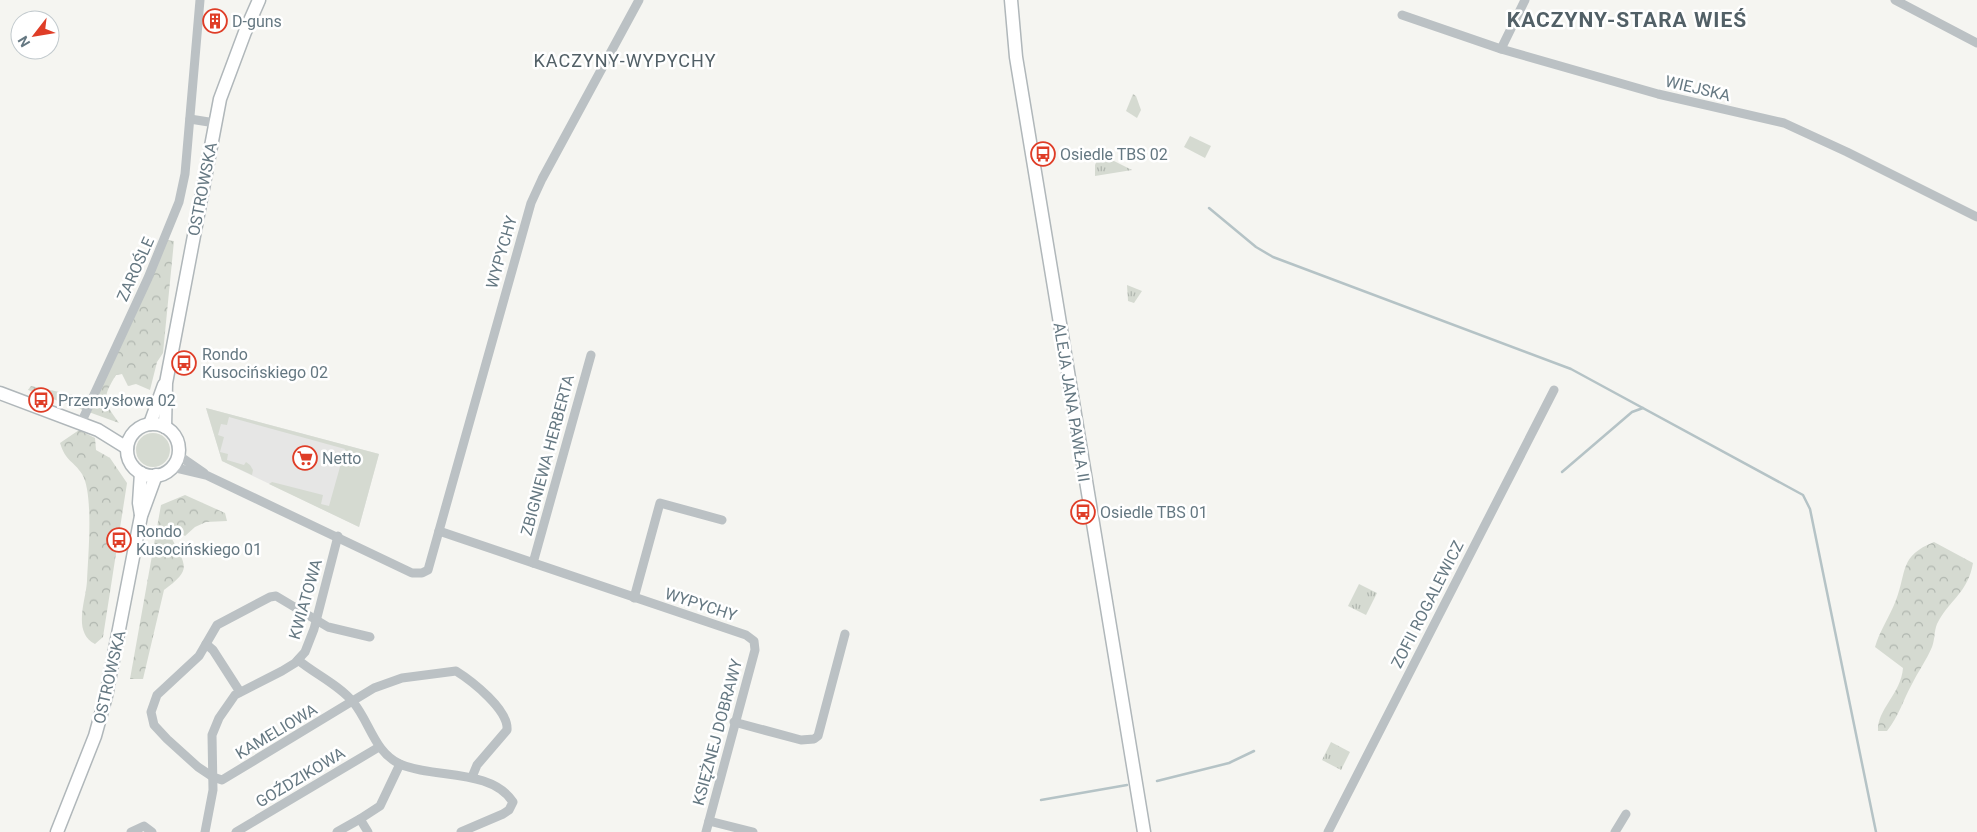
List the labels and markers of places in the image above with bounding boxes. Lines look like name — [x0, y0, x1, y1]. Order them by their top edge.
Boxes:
building icon: D-guns — [202, 8, 228, 34]
place label: D-guns — [232, 12, 282, 31]
bus stop icon: Osiedle TBS 02 — [1030, 141, 1056, 167]
place label: Osiedle TBS 02 — [1060, 145, 1168, 164]
place label: Rondo Kusocińskiego 02 — [202, 345, 328, 382]
bus stop icon: Rondo Kusocińskiego 02 — [171, 350, 197, 376]
bus stop icon: Przemysłowa 02 — [28, 387, 54, 413]
place label: Przemysłowa 02 — [58, 391, 176, 410]
supermarket icon: Netto — [292, 445, 318, 471]
place label: Netto — [322, 449, 361, 468]
bus stop icon: Osiedle TBS 01 — [1070, 499, 1096, 525]
place label: Osiedle TBS 01 — [1100, 503, 1208, 522]
place label: Rondo Kusocińskiego 01 — [136, 522, 262, 559]
bus stop icon: Rondo Kusocińskiego 01 — [106, 527, 132, 553]

